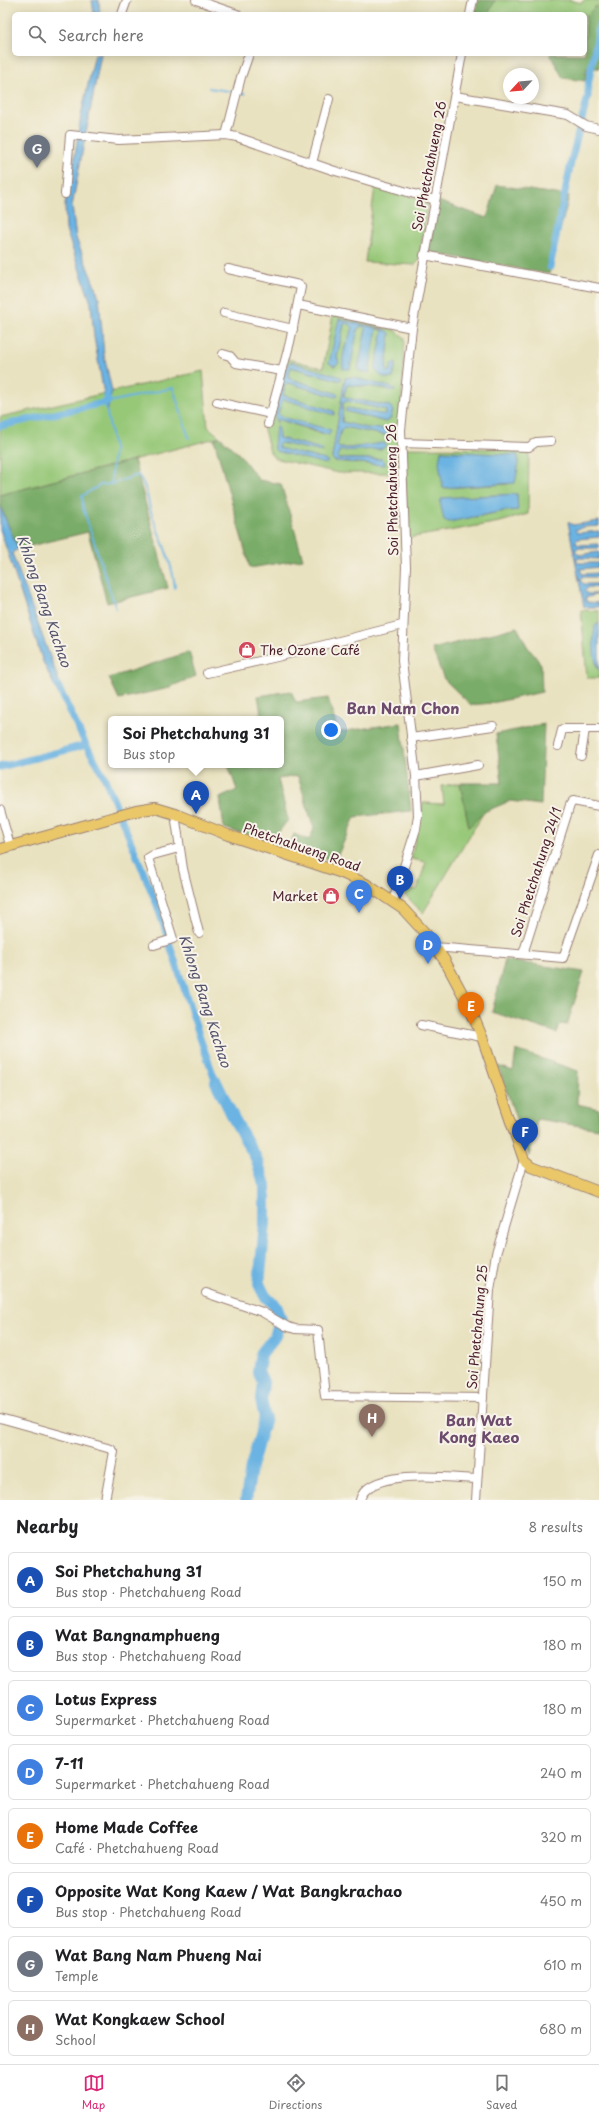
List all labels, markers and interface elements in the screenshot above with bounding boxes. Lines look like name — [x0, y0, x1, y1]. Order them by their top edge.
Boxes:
search box — [12, 12, 587, 56]
icon: search — [26, 23, 48, 45]
text: Search here — [58, 23, 144, 46]
north arrow — [503, 68, 539, 104]
street label: Soi Phetchahueng 26 — [407, 99, 450, 233]
pin: G — [24, 135, 50, 168]
street label: Soi Phetchahueng 26 — [381, 424, 402, 556]
water label: Khlong Bang Kachao — [12, 532, 77, 671]
shop icon: The Ozone Café — [237, 640, 257, 660]
place label: The Ozone Café — [260, 640, 360, 659]
district label: Ban Nam Chon — [346, 696, 460, 719]
popup — [108, 716, 284, 768]
your location — [321, 720, 341, 740]
text: Soi Phetchahung 31 — [122, 721, 270, 744]
text: Bus stop — [122, 744, 175, 763]
pin: A — [183, 781, 209, 814]
street label: Soi Phetchahung 24/1 — [505, 804, 566, 939]
street label: Phetchahueng Road — [241, 818, 363, 876]
pin: B — [387, 866, 413, 899]
pin: C — [346, 880, 372, 913]
place label: Market — [272, 886, 318, 905]
shop icon: Market — [321, 886, 341, 906]
pin: D — [415, 931, 441, 964]
water label: Khlong Bang Kachao — [174, 932, 237, 1071]
pin: E — [458, 992, 484, 1025]
pin: F — [512, 1118, 538, 1151]
street label: Soi Phetchahung 25 — [462, 1264, 491, 1390]
pin: H — [359, 1404, 385, 1437]
district label: Ban Wat Kong Kaeo — [439, 1408, 519, 1448]
text: Nearby — [16, 1513, 78, 1539]
text: 8 results — [529, 1517, 583, 1536]
text: Soi Phetchahung 31 — [55, 1559, 202, 1582]
text: A — [25, 1571, 35, 1590]
text: 150 m — [543, 1571, 582, 1590]
text: Bus stop · Phetchahueng Road — [55, 1582, 242, 1601]
text: Wat Bangnamphueng — [55, 1623, 220, 1646]
text: B — [26, 1635, 34, 1654]
text: 180 m — [543, 1635, 582, 1654]
text: Bus stop · Phetchahueng Road — [55, 1646, 242, 1665]
text: Lotus Express — [55, 1687, 157, 1710]
text: C — [25, 1699, 35, 1718]
text: 180 m — [543, 1699, 582, 1718]
text: Supermarket · Phetchahueng Road — [55, 1710, 270, 1729]
text: 7-11 — [55, 1751, 84, 1774]
text: D — [25, 1763, 35, 1782]
text: 240 m — [540, 1763, 582, 1782]
text: Supermarket · Phetchahueng Road — [55, 1774, 270, 1793]
text: Home Made Coffee — [55, 1815, 198, 1838]
text: E — [26, 1827, 34, 1846]
text: 320 m — [540, 1827, 582, 1846]
text: Café · Phetchahueng Road — [55, 1838, 219, 1857]
text: Opposite Wat Kong Kaew / Wat Bangkrachao — [55, 1879, 402, 1902]
text: F — [26, 1891, 34, 1910]
text: 450 m — [540, 1891, 582, 1910]
text: Bus stop · Phetchahueng Road — [55, 1902, 242, 1921]
text: Wat Bang Nam Phueng Nai — [55, 1943, 262, 1966]
text: G — [25, 1955, 35, 1974]
text: 610 m — [543, 1955, 582, 1974]
text: Temple — [55, 1966, 98, 1985]
text: Wat Kongkaew School — [55, 2007, 225, 2030]
text: H — [25, 2019, 35, 2038]
text: 680 m — [539, 2019, 582, 2038]
text: School — [55, 2030, 96, 2049]
tab: Map — [82, 2072, 105, 2113]
tab: Directions — [269, 2072, 322, 2113]
tab: Saved — [486, 2072, 517, 2113]

